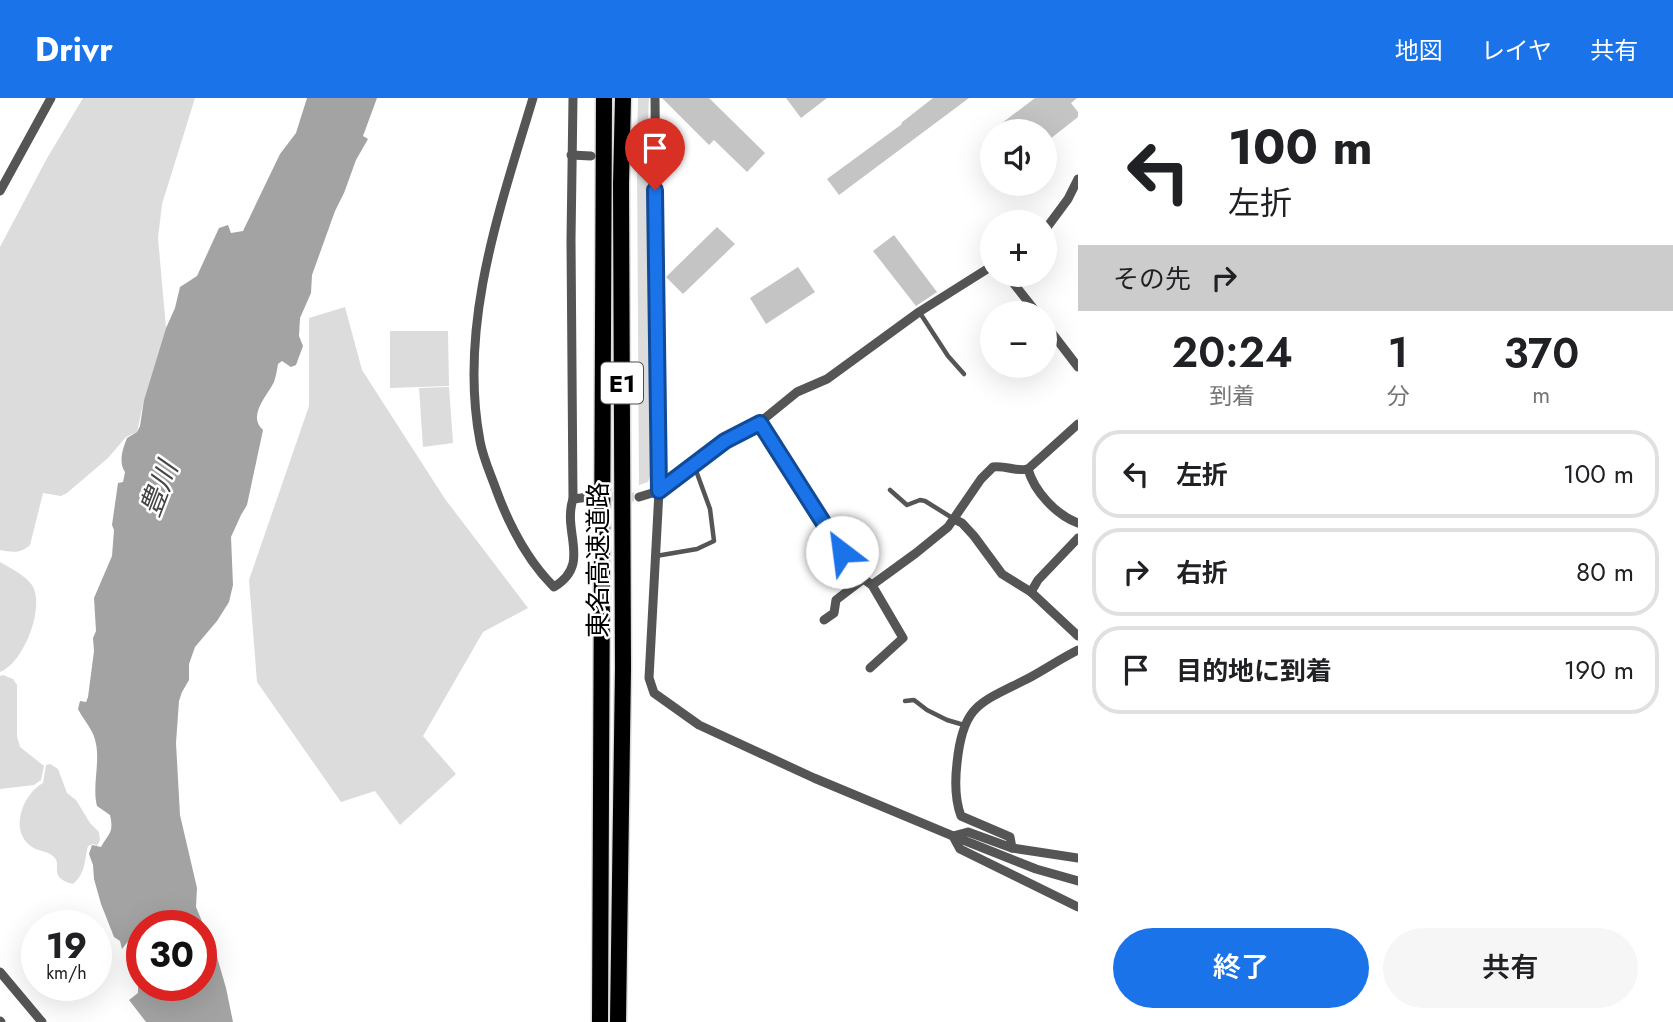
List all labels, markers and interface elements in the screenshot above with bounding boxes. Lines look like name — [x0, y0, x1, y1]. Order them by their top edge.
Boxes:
text: Drivr — [35, 26, 113, 73]
text: 地図 — [1395, 33, 1443, 68]
text: レイヤ — [1481, 33, 1552, 68]
text: 共有 — [1590, 33, 1638, 68]
text: 100 m — [1228, 112, 1373, 182]
pin — [625, 118, 685, 190]
map controls — [980, 119, 1057, 378]
button: sound — [980, 119, 1057, 196]
icon: left — [1113, 126, 1204, 217]
icon: arrive — [636, 129, 674, 167]
text: 左折 — [1228, 180, 1292, 226]
button: + — [980, 210, 1057, 287]
icon: right — [1205, 259, 1243, 297]
text: その先 — [1113, 260, 1191, 298]
button: − — [980, 301, 1057, 378]
text: 20:24 — [1172, 322, 1293, 383]
text: 1 — [1388, 322, 1408, 383]
text: 370 — [1503, 323, 1579, 384]
road number: E1 — [601, 362, 643, 404]
text: m — [1532, 378, 1550, 412]
text: 到着 — [1209, 379, 1255, 413]
text: 分 — [1387, 379, 1410, 413]
water label: 豊川 — [130, 453, 189, 522]
icon: left — [1117, 455, 1155, 493]
text: 100 m — [1563, 455, 1634, 493]
text: 左折 — [1176, 456, 1228, 494]
street label: 東名高速道路 — [579, 482, 617, 638]
position arrow — [805, 515, 879, 589]
icon: right — [1117, 553, 1155, 591]
text: 80 m — [1576, 553, 1634, 591]
text: 右折 — [1176, 554, 1228, 592]
icon: arrive — [1117, 651, 1155, 689]
text: 190 m — [1564, 651, 1634, 689]
text: 目的地に到着 — [1176, 652, 1332, 690]
speed limit sign: 30 — [126, 910, 217, 1001]
text: 19 — [46, 921, 87, 971]
button: 終了 — [1113, 928, 1369, 1008]
button: 共有 — [1383, 928, 1638, 1008]
text: km/h — [46, 960, 87, 986]

